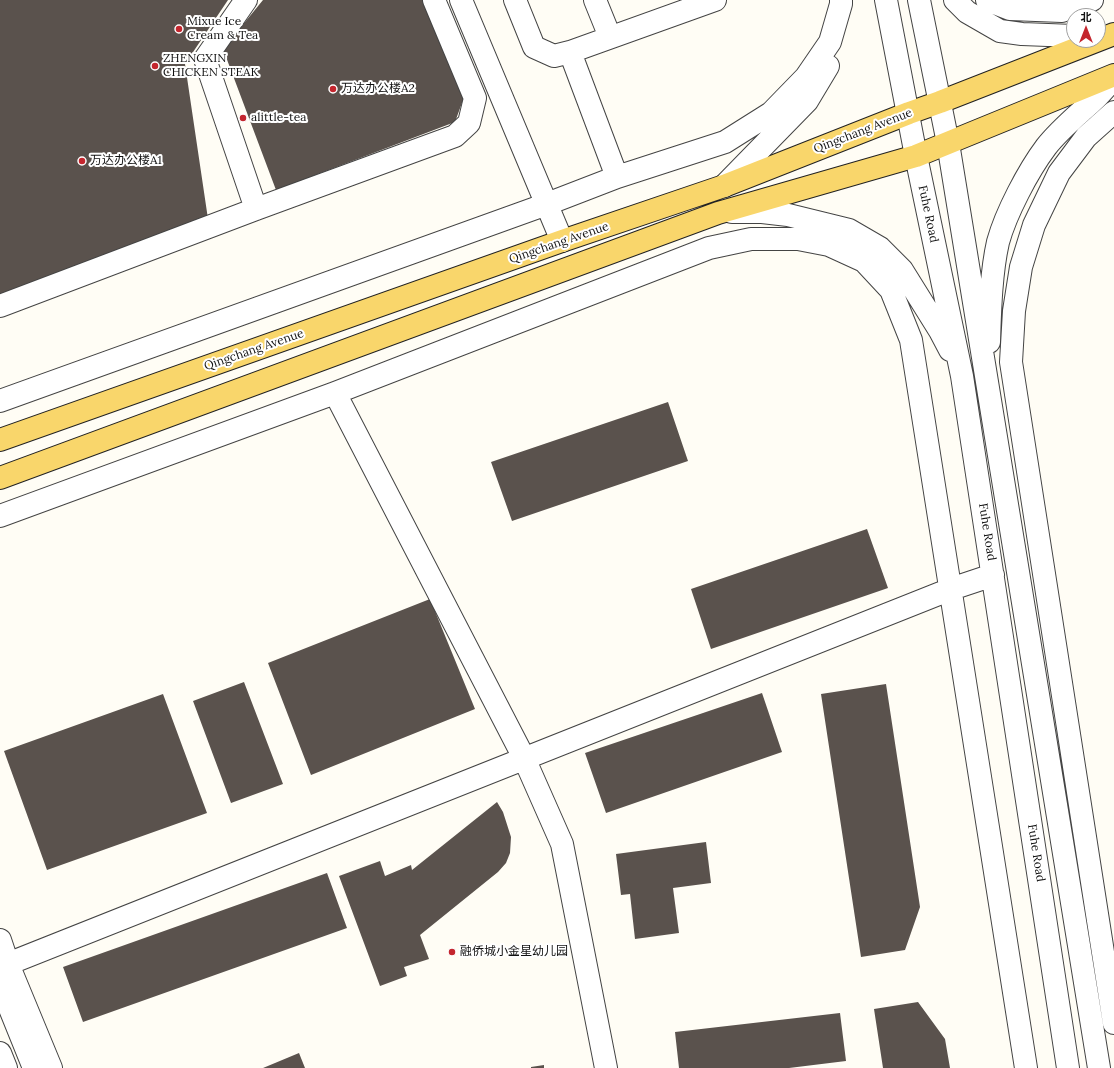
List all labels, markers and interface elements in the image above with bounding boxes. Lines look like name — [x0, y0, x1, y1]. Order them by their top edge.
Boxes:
north arrow — [1066, 8, 1106, 48]
text: 北 — [1081, 10, 1092, 24]
place label: Mixue Ice Cream & Tea — [187, 15, 258, 43]
marker: Mixue Ice Cream & Tea — [174, 24, 184, 34]
place label: ZHENGXIN CHICKEN STEAK — [163, 52, 259, 80]
marker: ZHENGXIN CHICKEN STEAK — [150, 61, 160, 71]
place label: 万达办公楼A2 — [341, 82, 415, 96]
marker: 万达办公楼A2 — [328, 84, 338, 94]
street label: Qingchang Avenue — [812, 106, 914, 156]
place label: alittle-tea — [251, 111, 306, 125]
marker: alittle-tea — [238, 113, 248, 123]
place label: 万达办公楼A1 — [90, 154, 162, 168]
marker: 万达办公楼A1 — [77, 156, 87, 166]
street label: Fuhe Road — [915, 184, 941, 244]
street label: Qingchang Avenue — [507, 219, 611, 267]
street label: Qingchang Avenue — [202, 326, 306, 374]
street label: Fuhe Road — [975, 502, 999, 562]
street label: Fuhe Road — [1024, 823, 1048, 883]
place label: 融侨城小金星幼儿园 — [460, 945, 568, 959]
marker: 融侨城小金星幼儿园 — [447, 947, 457, 957]

